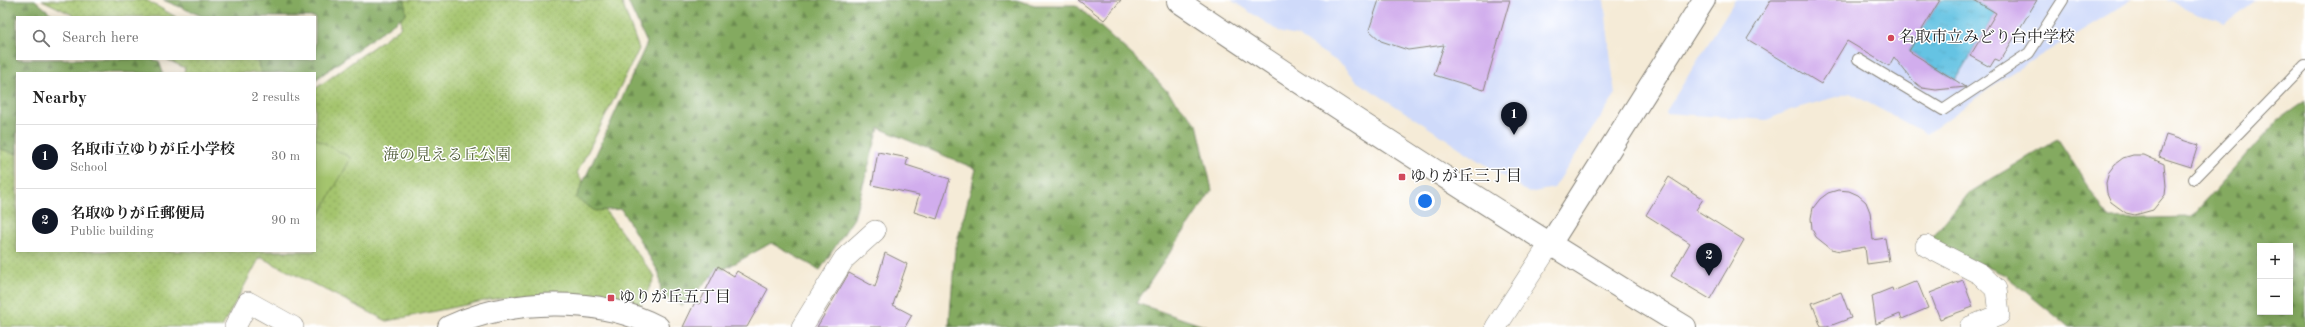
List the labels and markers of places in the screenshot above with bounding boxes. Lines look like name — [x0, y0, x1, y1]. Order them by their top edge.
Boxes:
place label: 名取市立みどり台中学校 — [1899, 28, 2075, 46]
marker: 名取市立みどり台中学校 — [1886, 33, 1896, 43]
pin: 1 — [1501, 102, 1527, 135]
place label: ゆりが丘三丁目 — [1410, 167, 1522, 185]
marker: ゆりが丘三丁目 — [1397, 172, 1407, 182]
pin: 2 — [1696, 243, 1722, 276]
place label: ゆりが丘五丁目 — [619, 288, 731, 306]
marker: ゆりが丘五丁目 — [606, 293, 616, 303]

